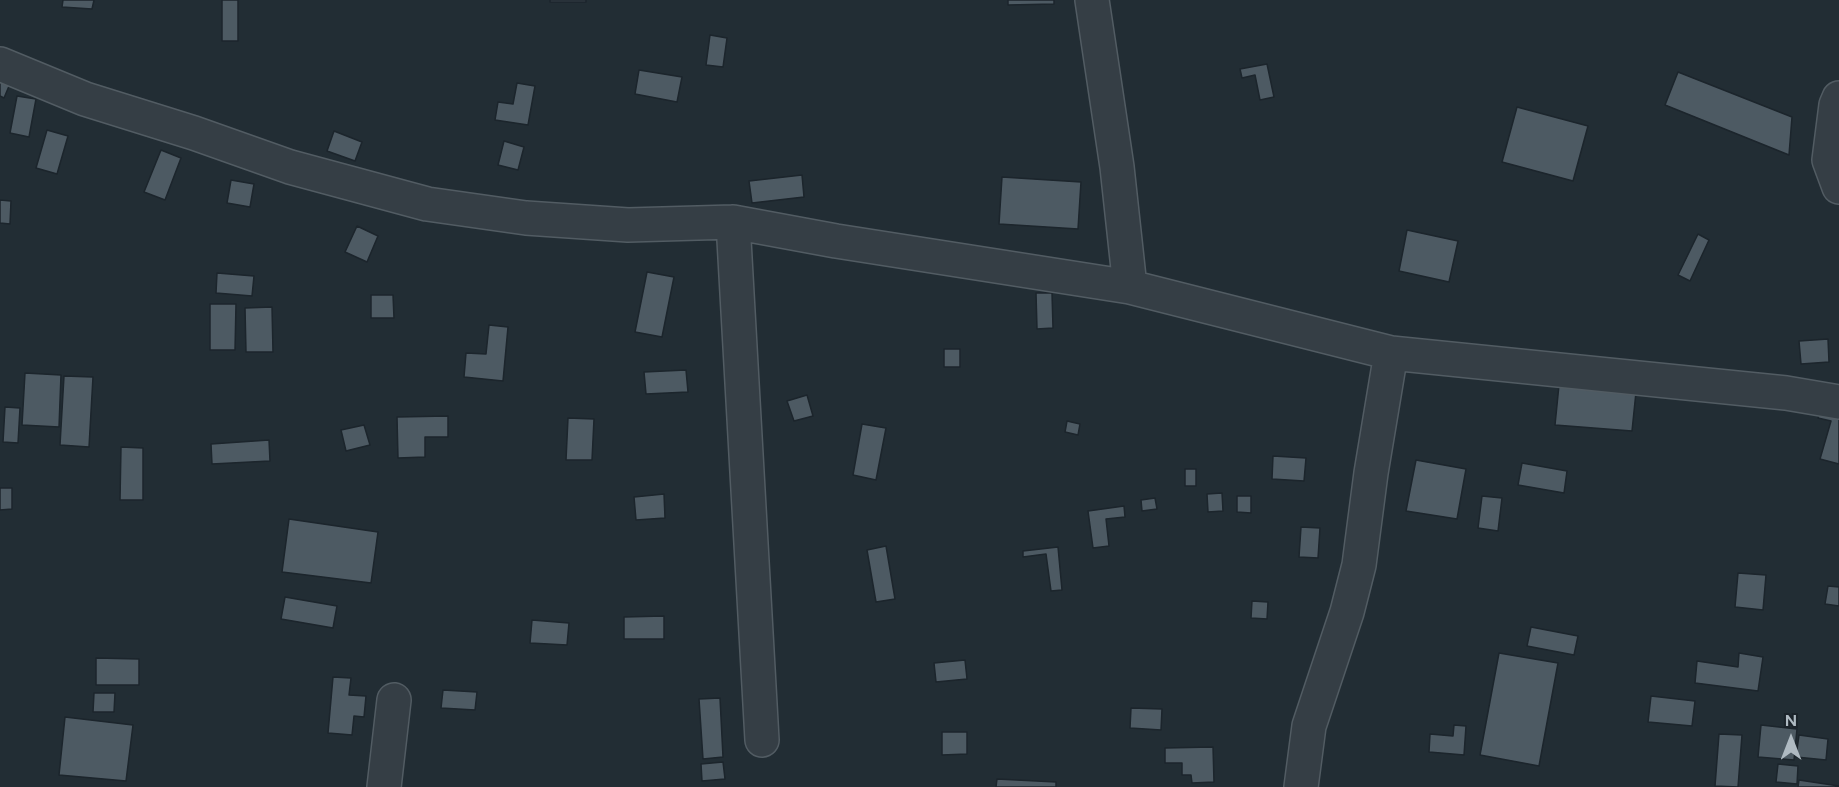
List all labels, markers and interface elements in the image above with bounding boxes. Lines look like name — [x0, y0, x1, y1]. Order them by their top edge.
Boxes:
north arrow — [1761, 709, 1821, 769]
text: N — [1785, 711, 1797, 730]

